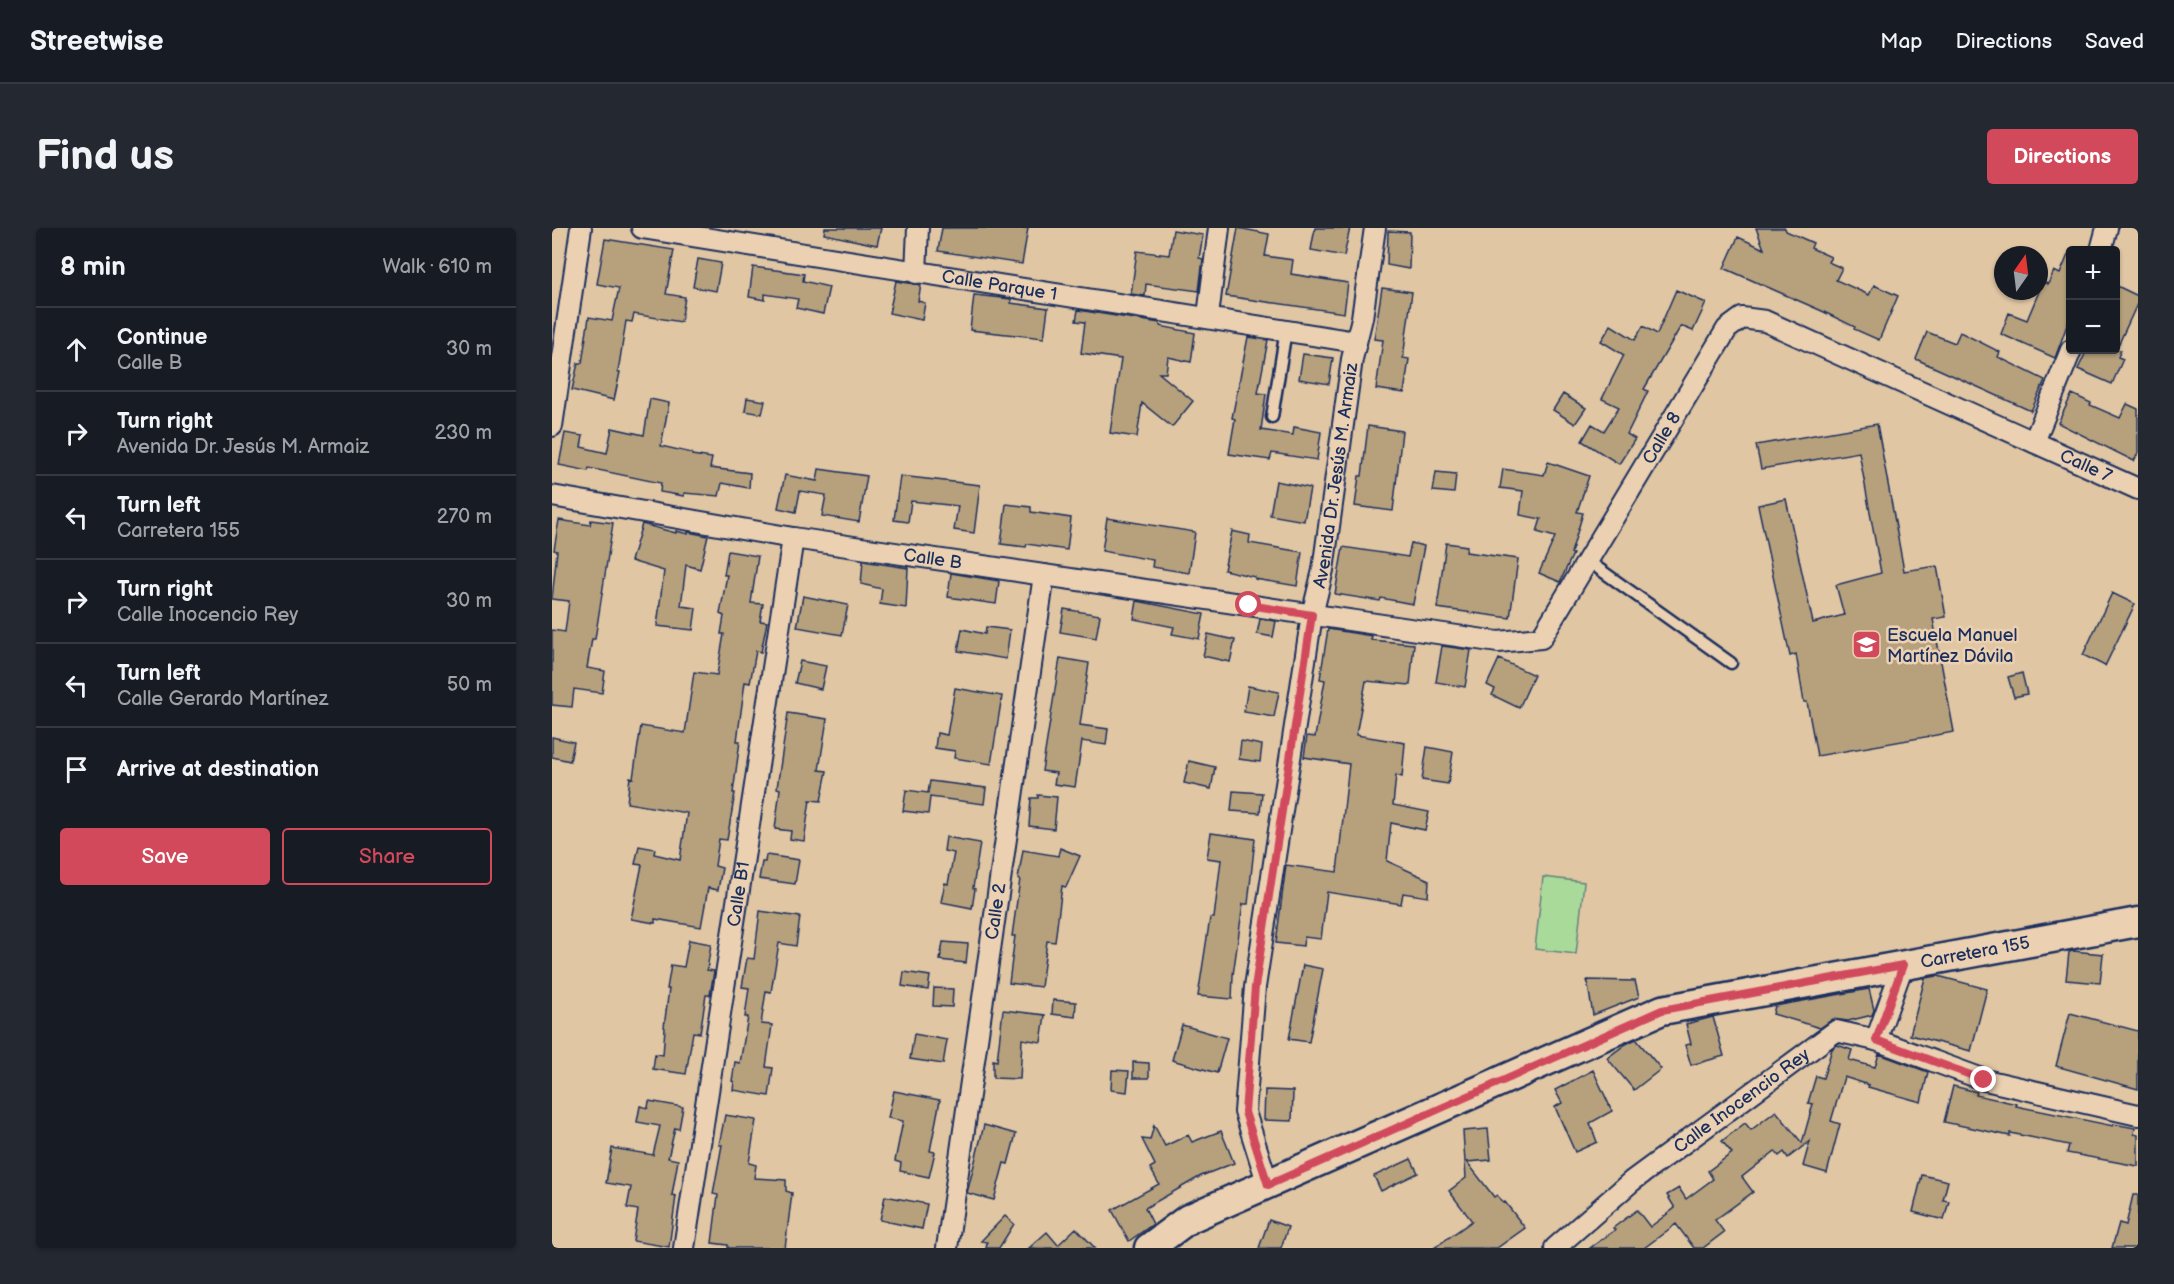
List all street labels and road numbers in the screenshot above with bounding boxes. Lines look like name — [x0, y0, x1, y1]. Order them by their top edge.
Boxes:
street label: Calle Parque 1 — [940, 266, 1059, 305]
street label: Avenida Dr. Jesús M. Armaiz — [1308, 361, 1362, 590]
street label: Calle 8 — [1638, 408, 1685, 468]
street label: Calle 7 — [2057, 445, 2115, 486]
street label: Calle B — [902, 544, 963, 573]
street label: Calle B1 — [723, 860, 754, 928]
street label: Calle 2 — [981, 881, 1010, 941]
street label: Carretera 155 — [1919, 932, 2031, 973]
street label: Calle Inocencio Rey — [1670, 1043, 1814, 1157]

